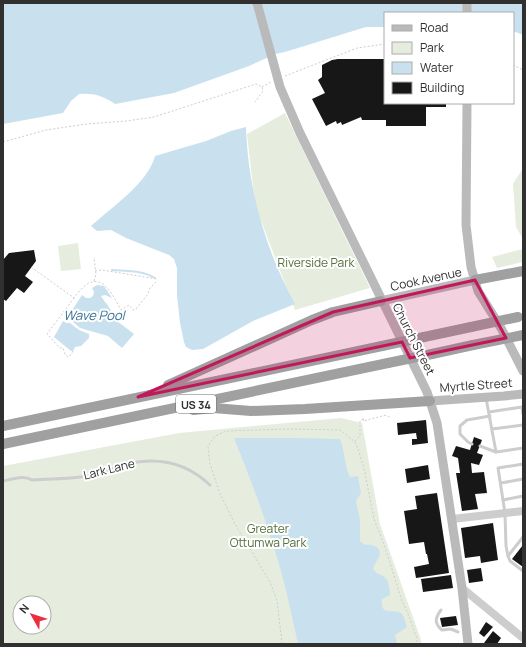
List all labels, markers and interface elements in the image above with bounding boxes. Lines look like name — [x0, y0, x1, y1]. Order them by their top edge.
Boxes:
legend — [384, 12, 514, 104]
text: Road — [420, 19, 448, 36]
text: Park — [420, 39, 445, 56]
text: Water — [420, 59, 454, 76]
text: Building — [420, 79, 464, 96]
park label: Riverside Park — [278, 254, 355, 271]
street label: Cook Avenue — [389, 263, 463, 295]
street label: Church Street — [389, 300, 439, 378]
water label: Wave Pool — [63, 306, 127, 324]
street label: Myrtle Street — [439, 374, 513, 396]
road number: US 34 — [176, 395, 216, 413]
street label: Lark Lane — [82, 454, 136, 484]
park label: Greater Ottumwa Park — [230, 520, 307, 551]
north arrow — [12, 595, 52, 635]
text: N — [16, 601, 32, 616]

